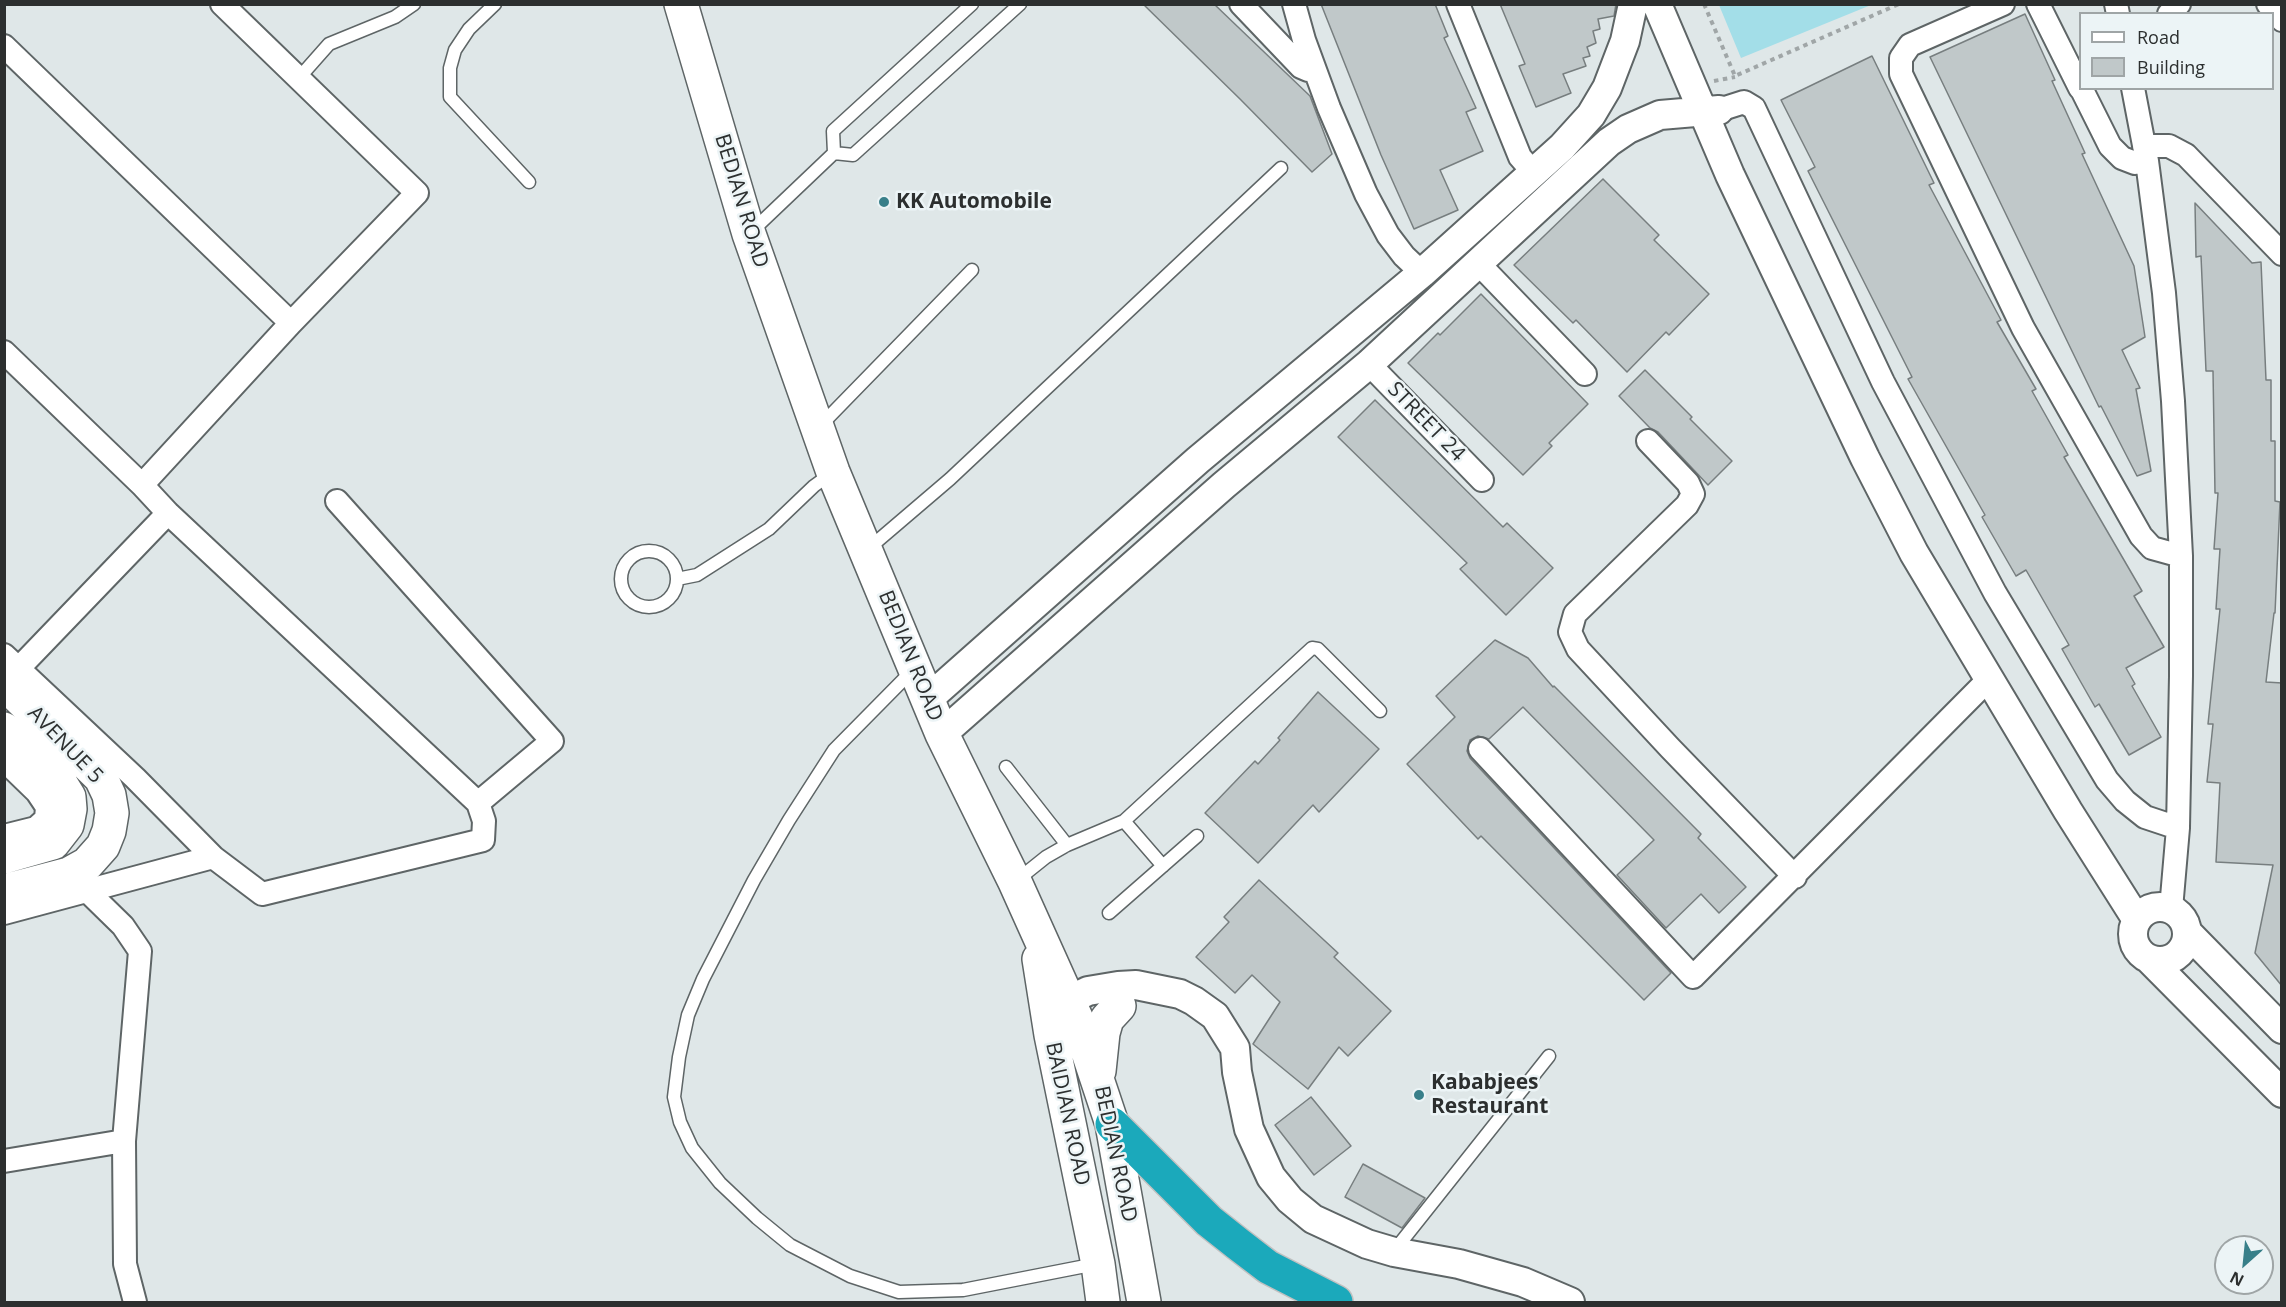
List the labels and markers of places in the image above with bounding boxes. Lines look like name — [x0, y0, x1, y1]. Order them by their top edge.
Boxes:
place label: KK Automobile — [896, 189, 1052, 215]
marker: KK Automobile — [877, 195, 891, 209]
place label: Kababjees Restaurant — [1431, 1070, 1548, 1120]
marker: Kababjees Restaurant — [1412, 1088, 1426, 1102]

